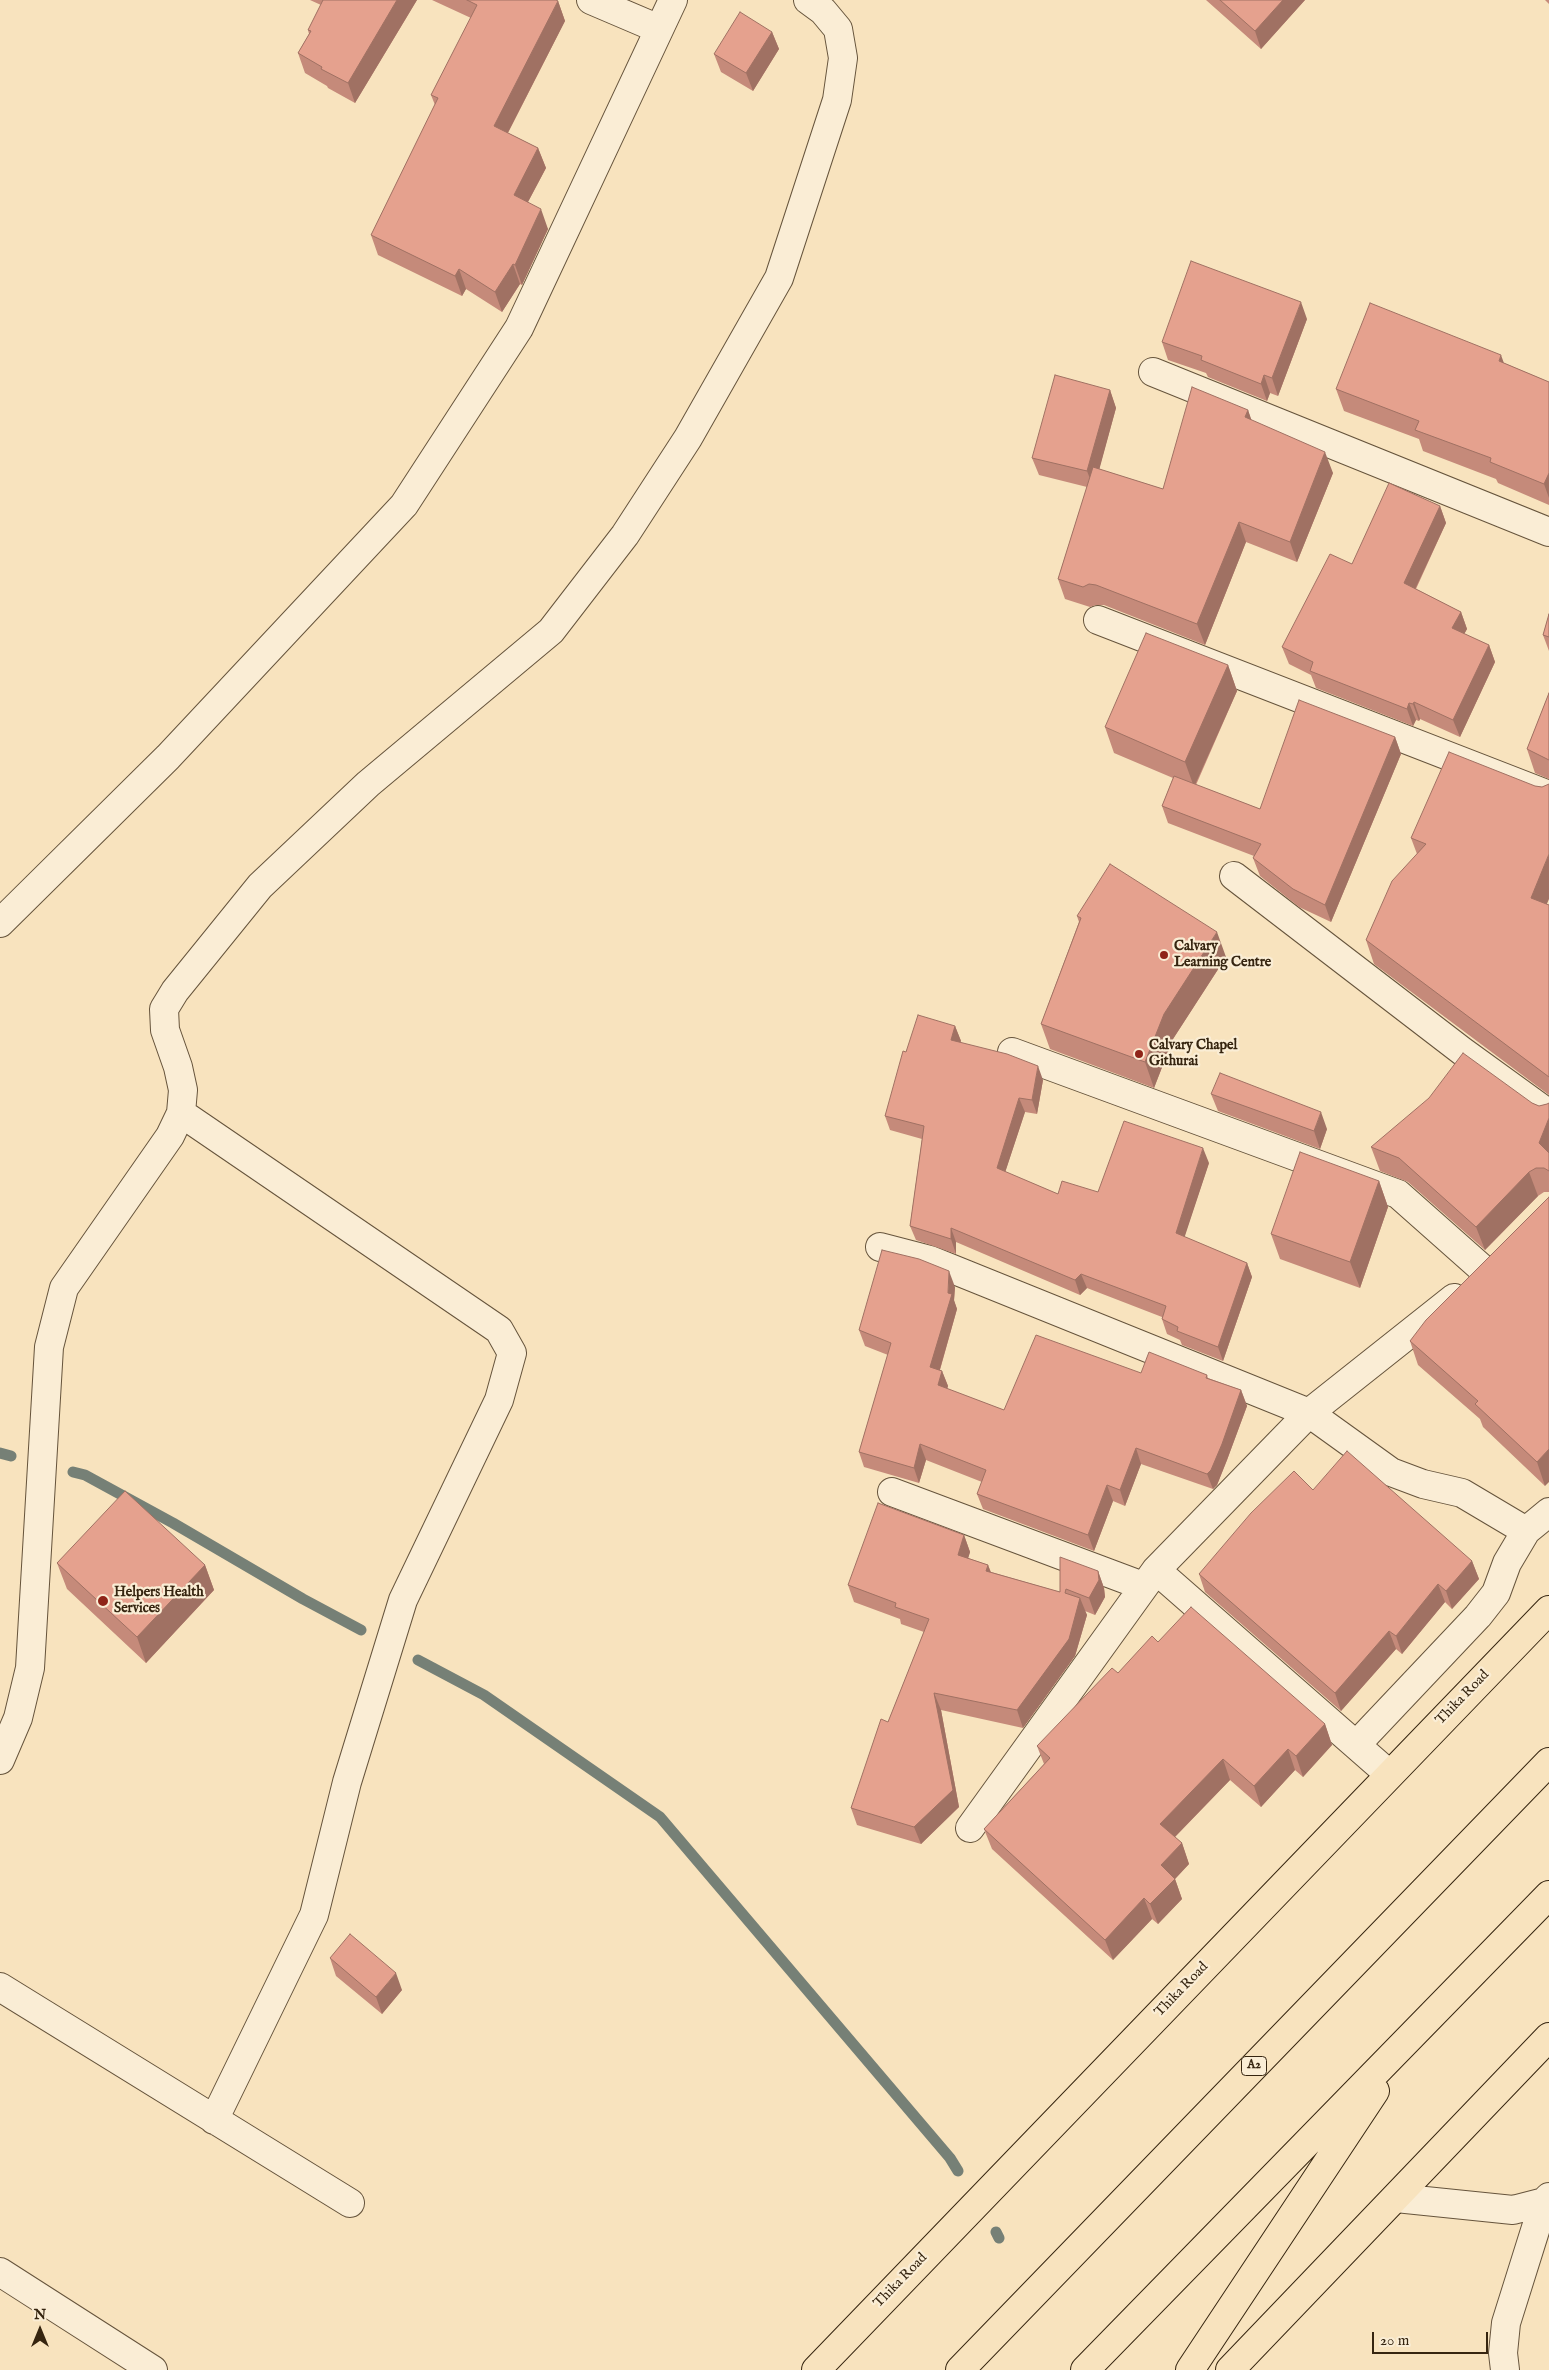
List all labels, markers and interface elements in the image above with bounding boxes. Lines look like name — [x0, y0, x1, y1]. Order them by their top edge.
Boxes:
place label: Calvary Learning Centre — [1174, 939, 1271, 972]
marker: Calvary Learning Centre — [1158, 949, 1170, 961]
place label: Calvary Chapel Githurai — [1149, 1038, 1237, 1070]
marker: Calvary Chapel Githurai — [1133, 1048, 1145, 1060]
place label: Helpers Health Services — [114, 1585, 204, 1618]
marker: Helpers Health Services — [96, 1594, 110, 1608]
street label: Thika Road — [1433, 1667, 1493, 1729]
street label: Thika Road — [1152, 1959, 1212, 2021]
road number: A2 — [1242, 2056, 1266, 2076]
street label: Thika Road — [871, 2250, 931, 2312]
north arrow — [15, 2305, 65, 2355]
text: N — [34, 2306, 46, 2324]
scale bar — [1374, 2322, 1490, 2354]
text: 20 m — [1380, 2331, 1409, 2350]

